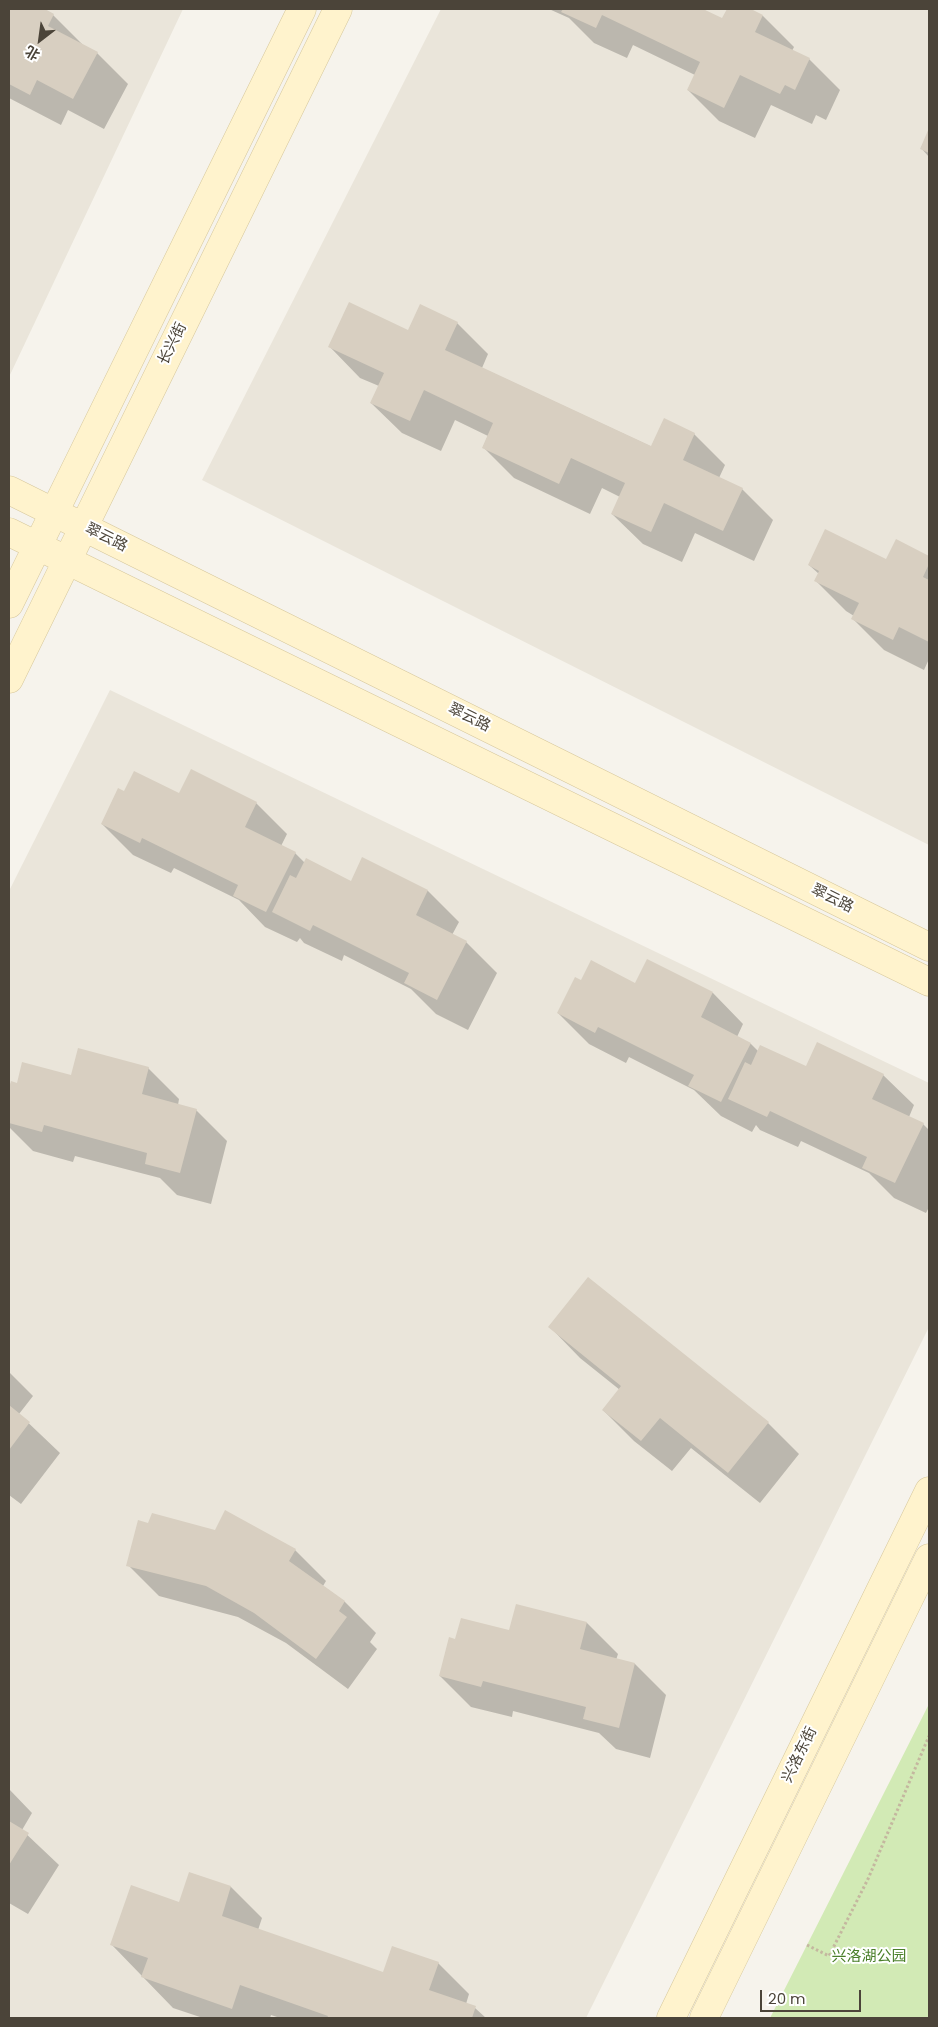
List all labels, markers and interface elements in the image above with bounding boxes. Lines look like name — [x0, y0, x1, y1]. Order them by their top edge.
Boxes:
north arrow — [15, 15, 65, 65]
text: 北 — [21, 41, 44, 65]
street label: 长兴街 — [155, 320, 191, 368]
street label: 翠云路 — [82, 520, 130, 556]
street label: 翠云路 — [445, 700, 493, 736]
street label: 翠云路 — [808, 881, 856, 917]
street label: 兴洛东街 — [779, 1724, 821, 1786]
park label: 兴洛湖公园 — [832, 1948, 906, 1966]
scale bar — [763, 1980, 864, 2012]
text: 20 m — [768, 1988, 806, 2009]

